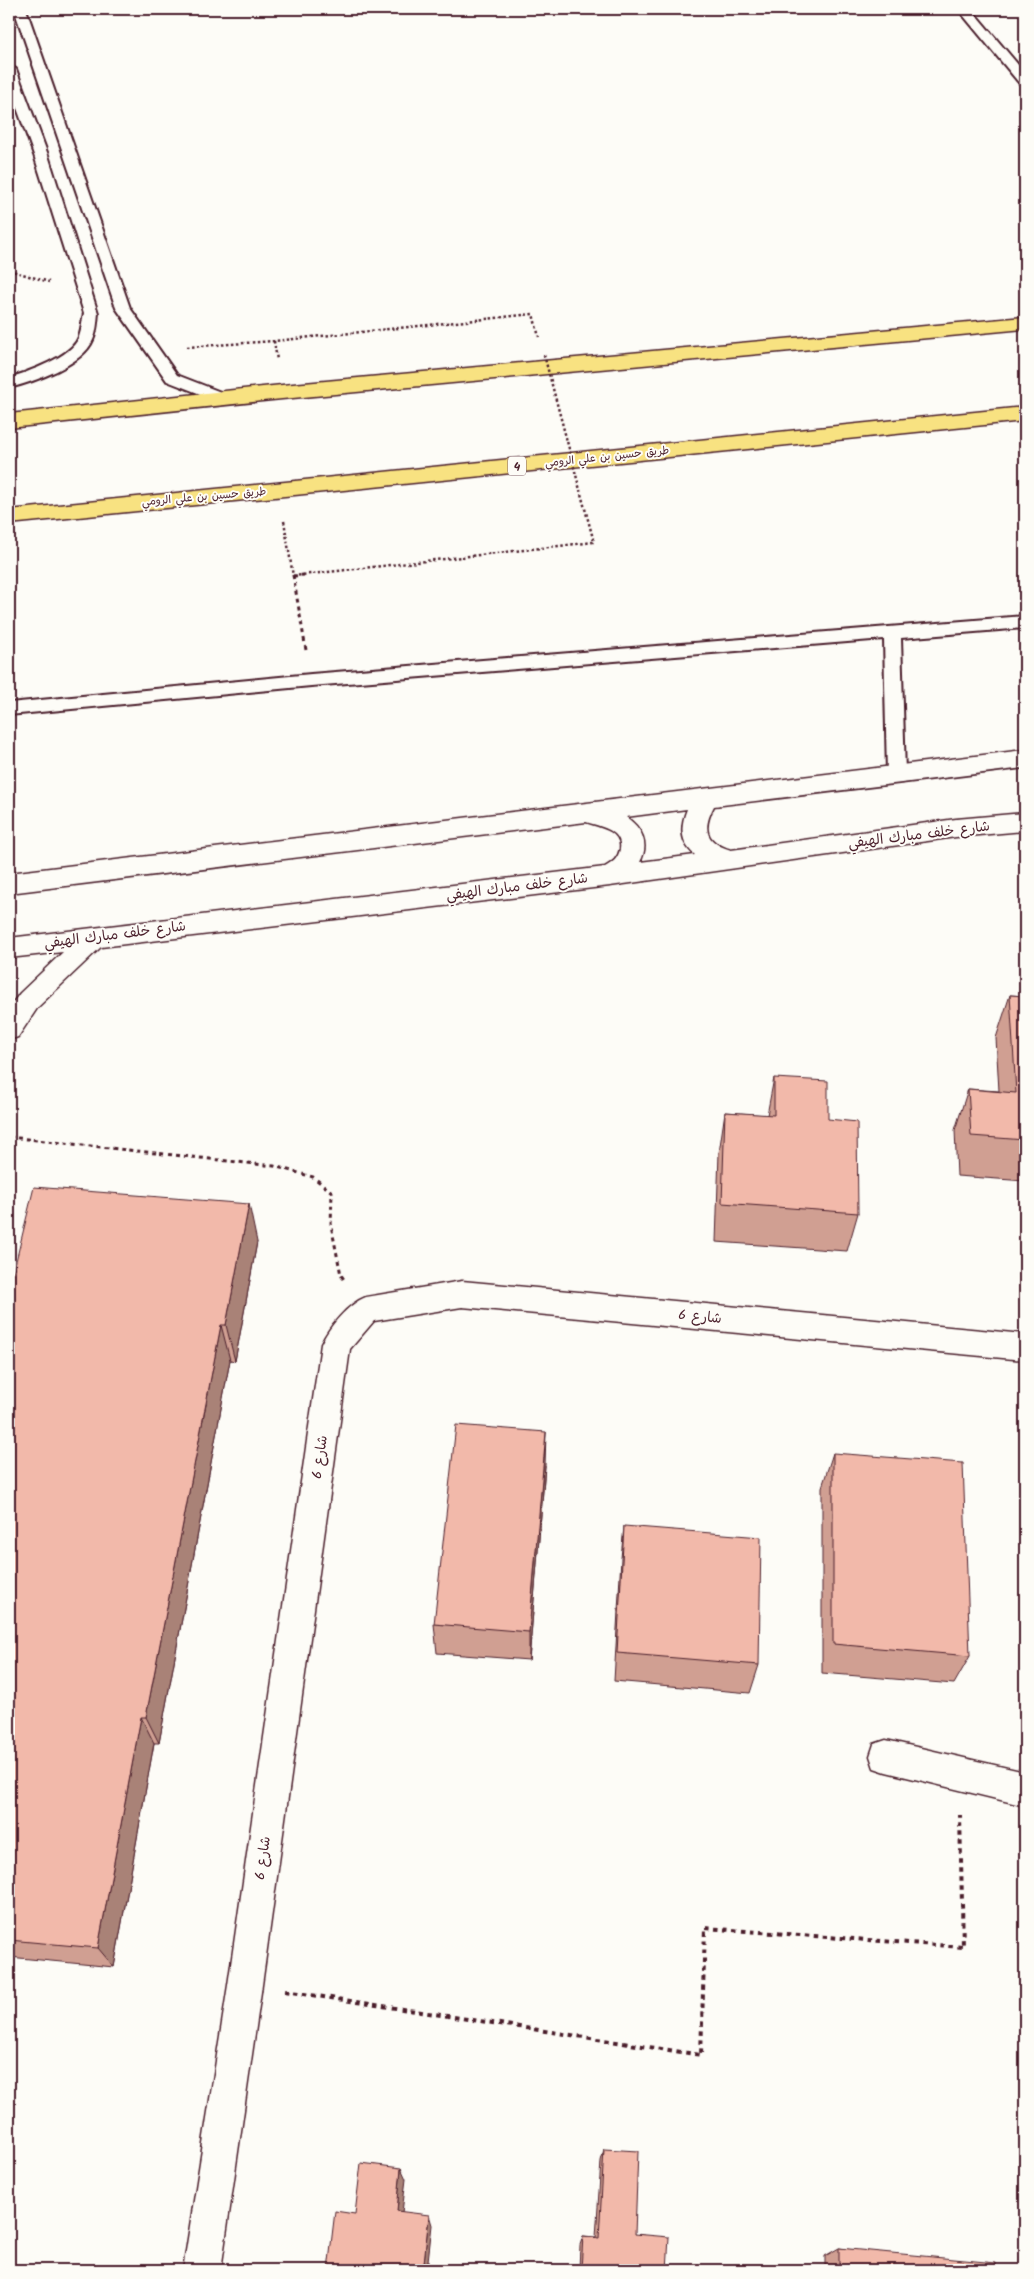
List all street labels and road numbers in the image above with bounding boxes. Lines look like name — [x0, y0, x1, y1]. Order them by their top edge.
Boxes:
street label: طريق حسين بن علي الرومي — [544, 442, 670, 473]
road number: 4 — [508, 456, 526, 476]
street label: طريق حسين بن علي الرومي — [141, 483, 267, 512]
street label: شارع خلف مبارك الهيفي — [847, 815, 991, 856]
street label: شارع خلف مبارك الهيفي — [445, 867, 589, 908]
street label: شارع خلف مبارك الهيفي — [43, 915, 187, 956]
street label: شارع 6 — [677, 1304, 723, 1330]
street label: شارع 6 — [306, 1434, 334, 1480]
street label: شارع 6 — [249, 1835, 277, 1881]

